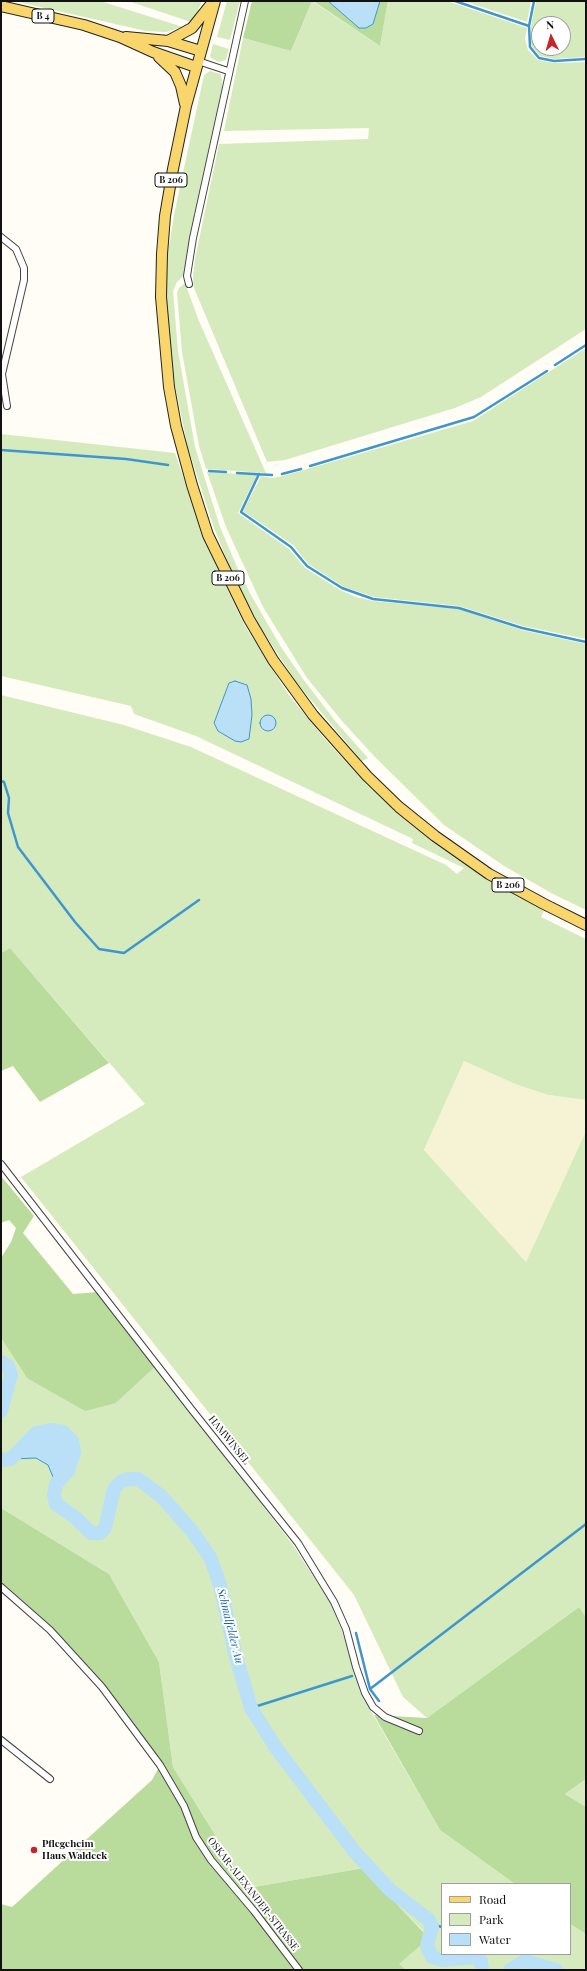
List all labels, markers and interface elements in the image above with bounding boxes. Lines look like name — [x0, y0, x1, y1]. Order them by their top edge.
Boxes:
road number: B 4 — [32, 9, 54, 23]
north arrow — [531, 16, 571, 56]
text: N — [545, 17, 555, 32]
road number: B 206 — [155, 173, 187, 187]
road number: B 206 — [212, 571, 244, 585]
road number: B 206 — [492, 878, 524, 892]
street label: HAMWINSEL — [206, 1413, 252, 1467]
water label: Schmalfelder Au — [214, 1587, 246, 1665]
street label: OSKAR-ALEXANDER-STRASSE — [205, 1835, 301, 1953]
place label: Pflegeheim Haus Waldeck — [42, 1838, 107, 1862]
marker: Pflegeheim Haus Waldeck — [29, 1845, 39, 1855]
legend — [441, 1883, 571, 1955]
text: Road — [479, 1891, 506, 1907]
text: Park — [479, 1911, 504, 1927]
text: Water — [479, 1931, 511, 1947]

